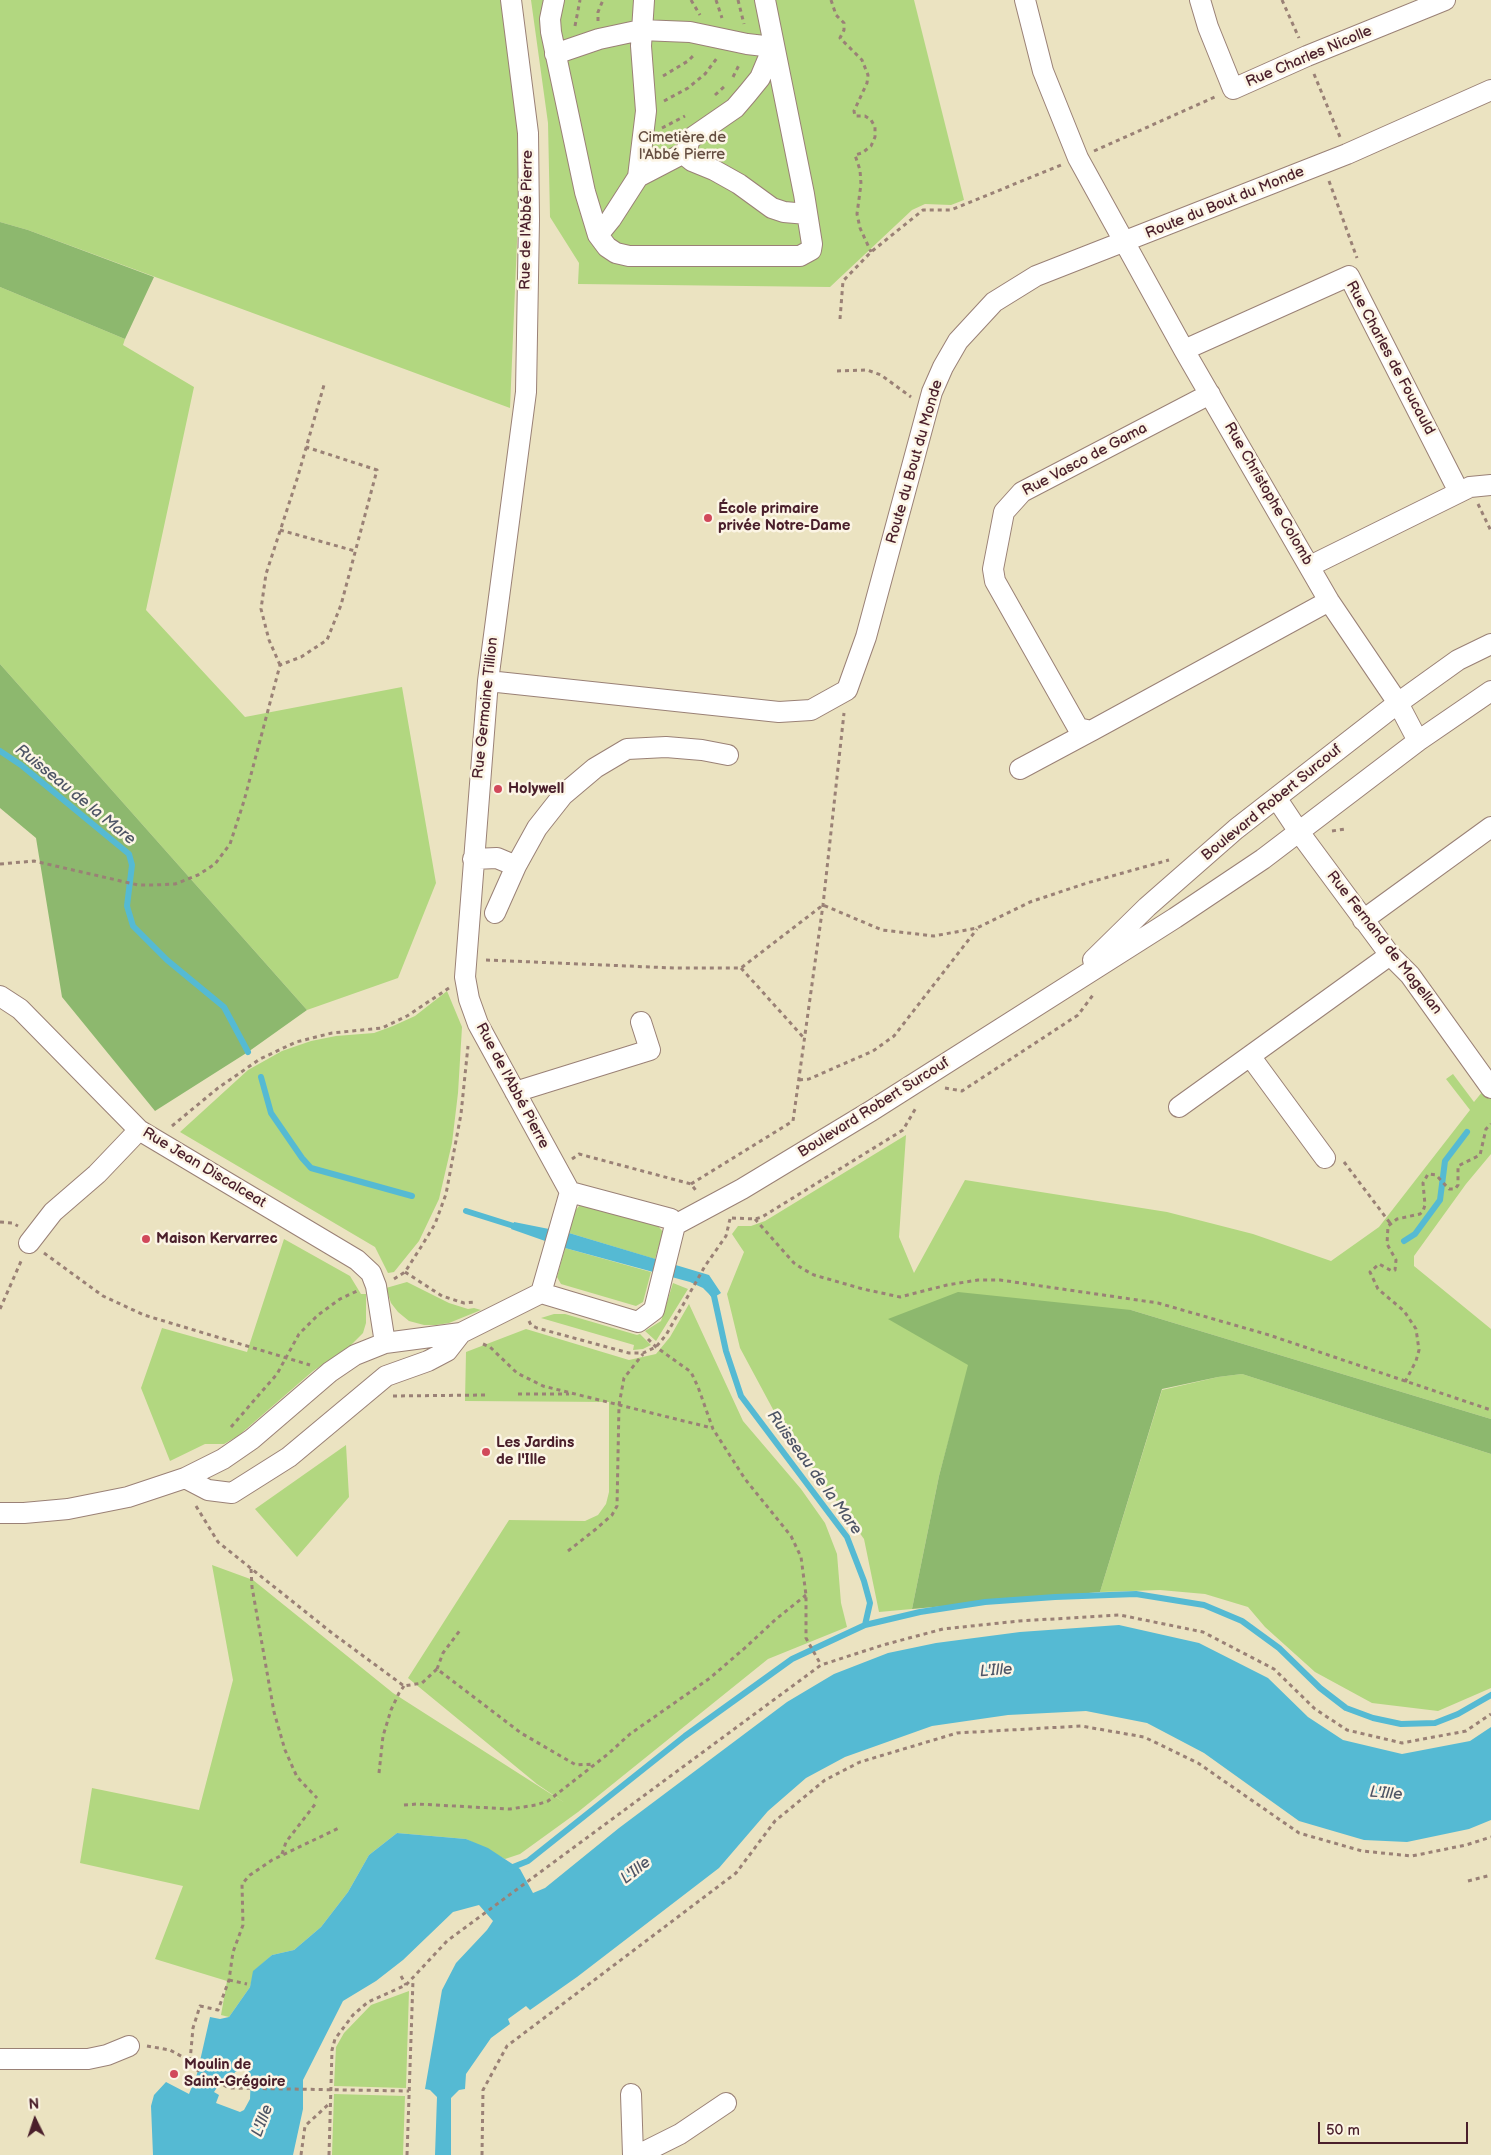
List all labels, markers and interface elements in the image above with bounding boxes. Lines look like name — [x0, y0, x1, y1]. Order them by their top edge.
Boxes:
street label: Rue Charles Nicolle — [1243, 22, 1375, 92]
park label: Cimetière de l'Abbé Pierre — [638, 129, 726, 164]
street label: Rue de l'Abbé Pierre — [517, 150, 537, 290]
street label: Route du Bout du Monde — [1143, 163, 1307, 243]
street label: Rue Charles de Foucauld — [1342, 278, 1438, 438]
street label: Route du Bout du Monde — [883, 378, 947, 546]
street label: Rue Vasco de Gama — [1020, 419, 1150, 501]
street label: Rue Christophe Colomb — [1220, 419, 1316, 569]
place label: École primaire privée Notre-Dame — [718, 500, 850, 535]
marker: École primaire privée Notre-Dame — [702, 512, 714, 524]
street label: Rue Germaine Tillion — [470, 636, 502, 780]
water label: Ruisseau de la Mare — [11, 741, 139, 849]
street label: Boulevard Robert Surcouf — [1198, 741, 1346, 865]
place label: Holywell — [508, 780, 564, 798]
marker: Holywell — [492, 783, 504, 795]
street label: Rue Fernand de Magellan — [1322, 868, 1446, 1018]
street label: Rue de l'Abbé Pierre — [471, 1020, 553, 1152]
street label: Boulevard Robert Surcouf — [795, 1054, 953, 1162]
street label: Rue Jean Discalceat — [139, 1124, 269, 1212]
place label: Maison Kervarrec — [156, 1230, 278, 1248]
marker: Maison Kervarrec — [140, 1233, 152, 1245]
water label: Ruisseau de la Mare — [762, 1407, 866, 1539]
place label: Les Jardins de l'Ille — [496, 1434, 574, 1469]
marker: Les Jardins de l'Ille — [480, 1446, 492, 1458]
water label: L'Ille — [979, 1660, 1013, 1682]
water label: L'Ille — [1369, 1783, 1403, 1805]
water label: L'Ille — [617, 1853, 655, 1889]
place label: Moulin de Saint-Grégoire — [184, 2056, 285, 2091]
marker: Moulin de Saint-Grégoire — [168, 2068, 180, 2080]
north arrow — [10, 2095, 60, 2145]
text: N — [28, 2096, 40, 2113]
water label: L'Ille — [248, 2102, 278, 2140]
scale bar — [1321, 2112, 1471, 2144]
text: 50 m — [1326, 2121, 1360, 2140]

